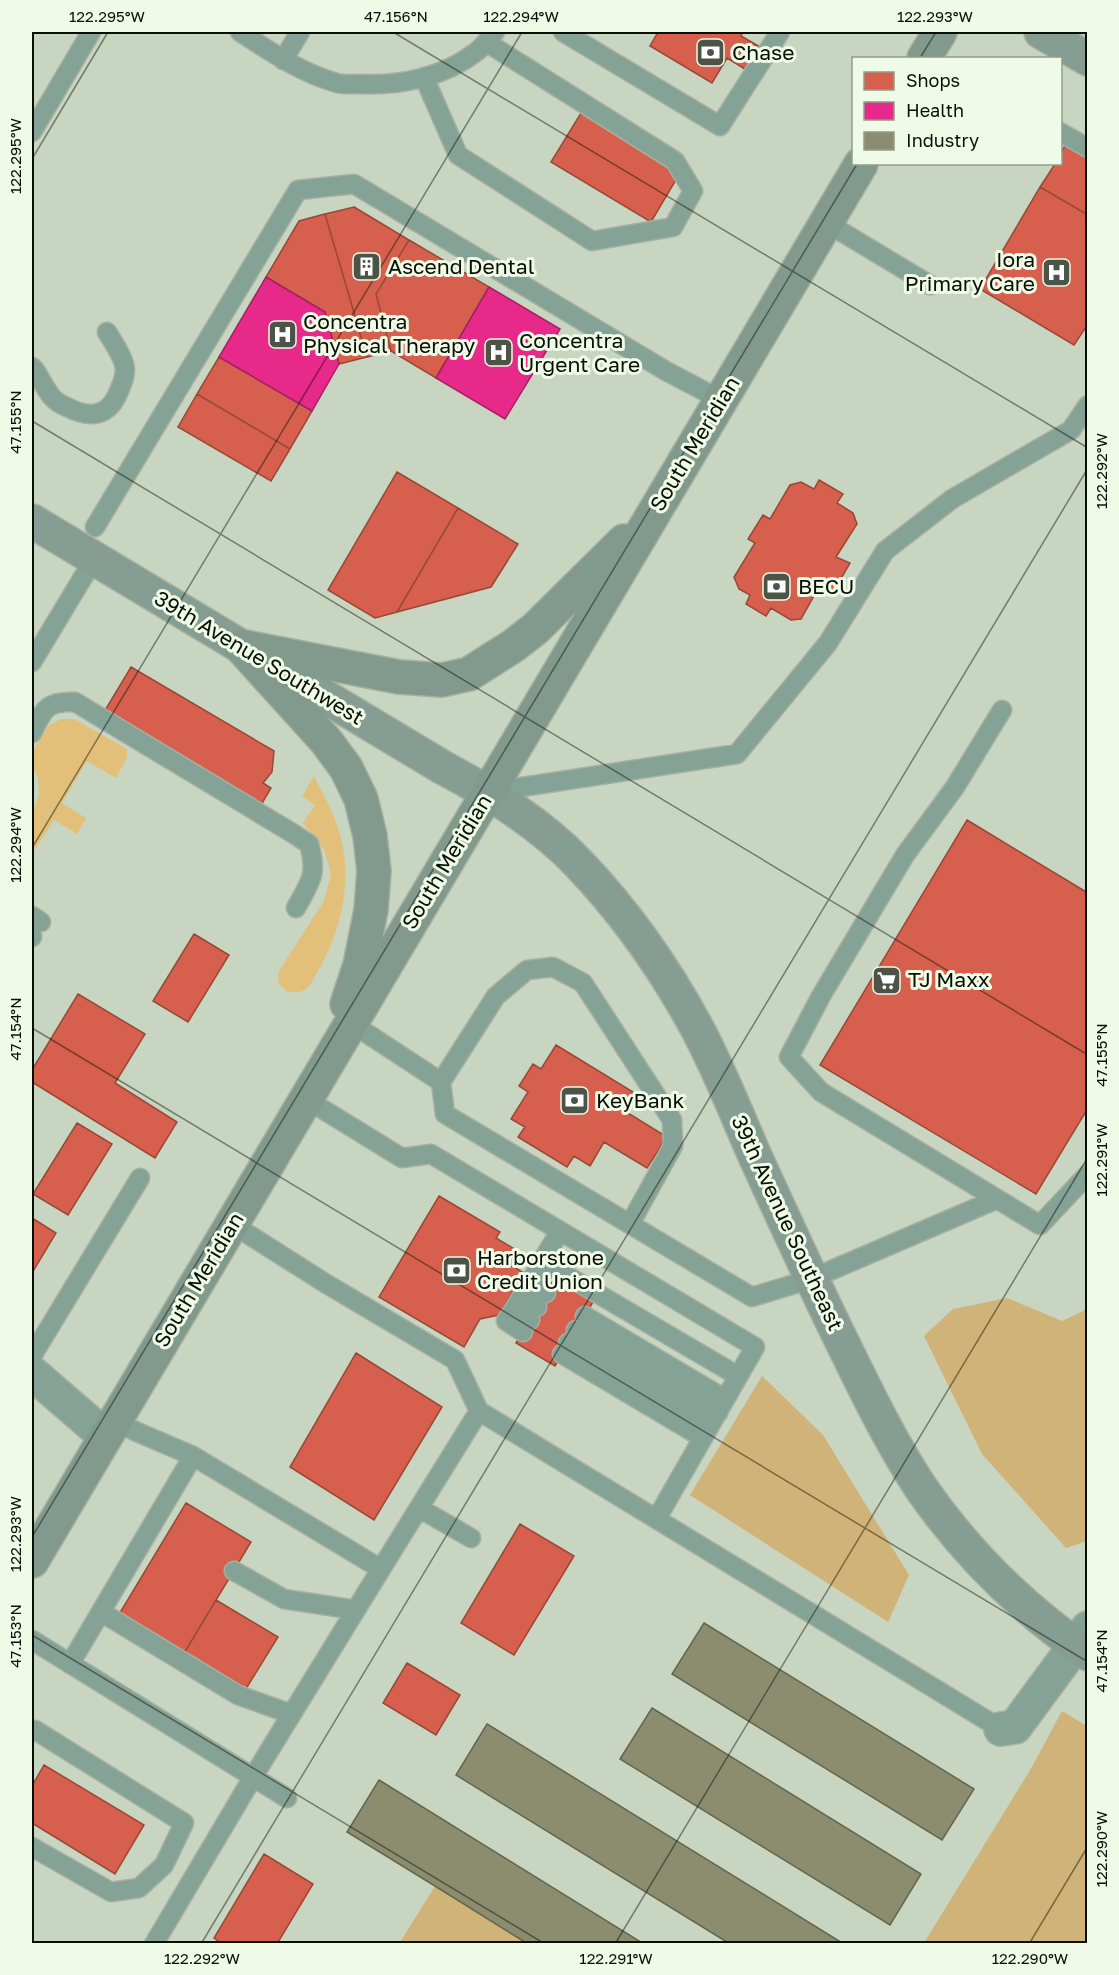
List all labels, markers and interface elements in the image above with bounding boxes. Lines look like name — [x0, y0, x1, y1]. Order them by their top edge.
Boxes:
text: 122.295°W — [69, 7, 145, 25]
text: 47.156°N — [364, 7, 428, 25]
text: 122.294°W — [483, 7, 559, 25]
text: 122.293°W — [897, 7, 973, 25]
bank icon: Chase — [695, 37, 727, 69]
place label: Chase — [732, 39, 794, 65]
legend — [852, 57, 1062, 165]
text: Shops — [906, 69, 960, 91]
text: Health — [906, 99, 964, 121]
text: 122.295°W — [6, 118, 24, 194]
text: Industry — [906, 129, 979, 151]
place label: Iora Primary Care — [905, 246, 1035, 296]
building icon: Ascend Dental — [351, 251, 383, 283]
place label: Ascend Dental — [388, 253, 534, 279]
hospital icon: Iora Primary Care — [1040, 256, 1072, 288]
place label: Concentra Physical Therapy — [303, 308, 476, 358]
hospital icon: Concentra Physical Therapy — [266, 318, 298, 350]
place label: Concentra Urgent Care — [519, 327, 640, 377]
hospital icon: Concentra Urgent Care — [482, 337, 514, 369]
street label: South Meridian — [644, 371, 745, 516]
text: 47.155°N — [6, 390, 24, 454]
text: 122.292°W — [1092, 433, 1110, 509]
bank icon: BECU — [761, 571, 793, 603]
place label: BECU — [798, 573, 854, 599]
street label: 39th Avenue Southwest — [150, 584, 369, 730]
street label: South Meridian — [396, 789, 497, 934]
text: 122.294°W — [6, 807, 24, 883]
supermarket icon: TJ Maxx — [871, 964, 903, 996]
place label: TJ Maxx — [908, 966, 990, 992]
text: 47.154°N — [6, 997, 24, 1061]
text: 47.155°N — [1092, 1023, 1110, 1087]
bank icon: KeyBank — [559, 1085, 591, 1117]
place label: KeyBank — [596, 1087, 684, 1113]
street label: 39th Avenue Southeast — [727, 1111, 849, 1334]
text: 122.291°W — [1092, 1123, 1110, 1197]
street label: South Meridian — [148, 1207, 249, 1352]
place label: Harborstone Credit Union — [477, 1244, 604, 1294]
bank icon: Harborstone Credit Union — [440, 1254, 472, 1286]
text: 122.293°W — [6, 1496, 24, 1572]
text: 47.153°N — [6, 1604, 24, 1668]
text: 47.154°N — [1092, 1629, 1110, 1693]
text: 122.290°W — [1092, 1811, 1110, 1887]
text: 122.292°W — [164, 1949, 240, 1967]
text: 122.291°W — [579, 1949, 653, 1967]
text: 122.290°W — [992, 1949, 1068, 1967]

